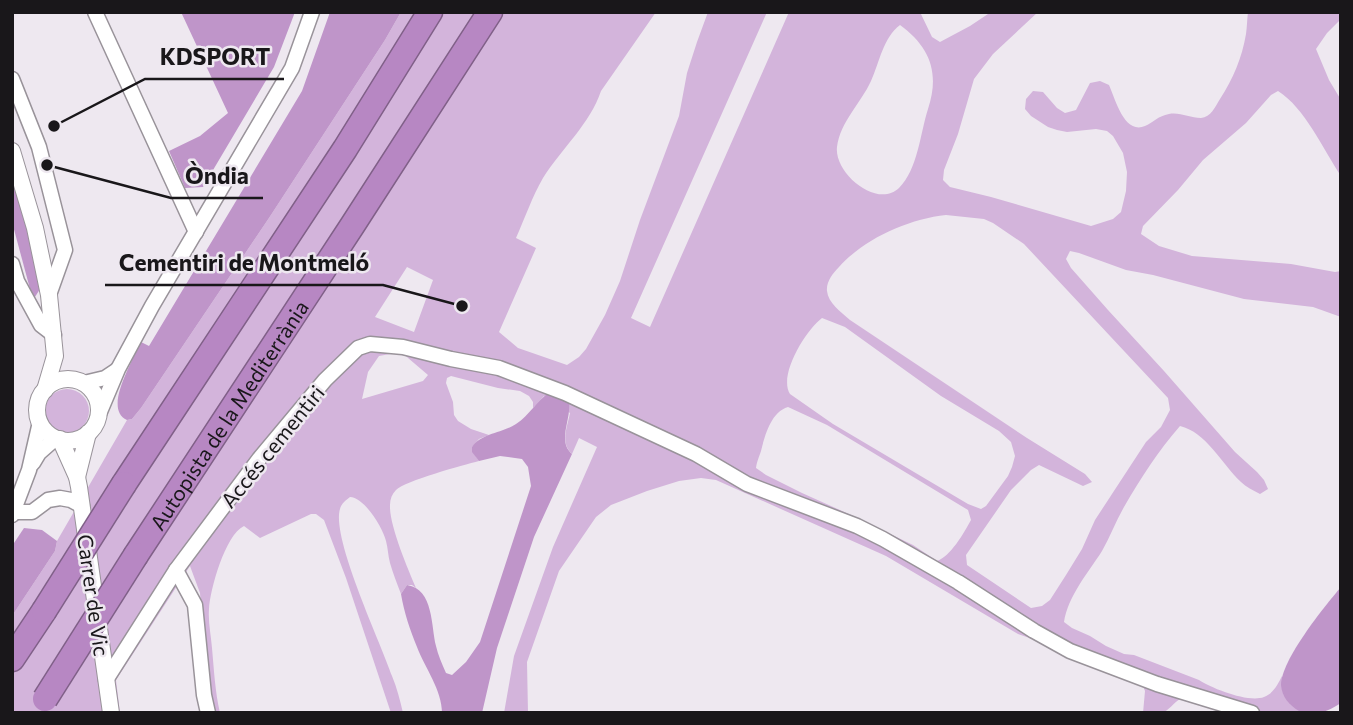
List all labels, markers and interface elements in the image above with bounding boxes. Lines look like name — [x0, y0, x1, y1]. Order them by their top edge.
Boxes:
callout: KDSPORT — [145, 35, 284, 79]
text: KDSPORT — [160, 42, 270, 70]
callout: Òndia — [171, 154, 263, 198]
text: Òndia — [185, 161, 249, 189]
callout: Cementiri de Montmeló — [105, 241, 383, 285]
text: Cementiri de Montmeló — [119, 248, 369, 276]
street label: Autopista de la Mediterrània — [144, 295, 313, 534]
street label: Accés cementiri — [215, 380, 329, 512]
street label: Carrer de Vic — [73, 533, 115, 657]

